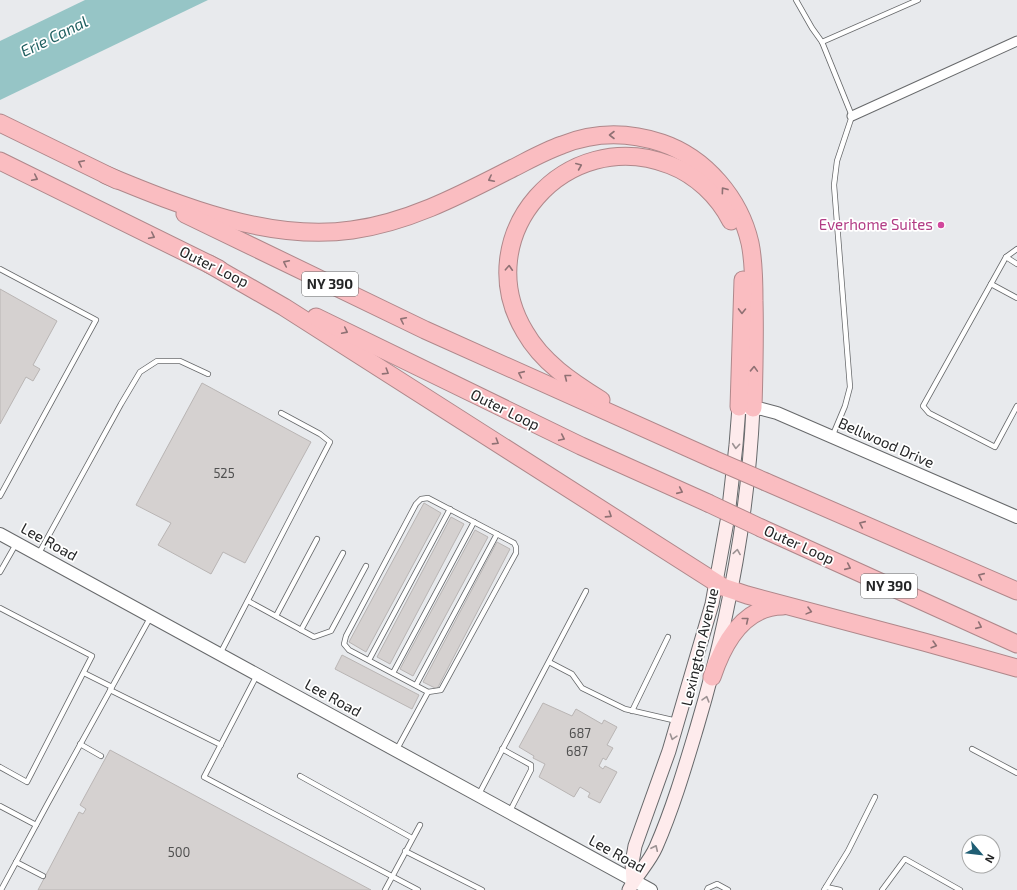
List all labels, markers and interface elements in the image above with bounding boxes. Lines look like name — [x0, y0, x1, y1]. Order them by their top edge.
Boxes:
water label: Erie Canal — [17, 11, 91, 60]
one-way arrow — [609, 131, 615, 139]
one-way arrow — [78, 160, 86, 168]
one-way arrow — [574, 163, 582, 171]
one-way arrow — [31, 173, 38, 181]
one-way arrow — [488, 174, 496, 182]
one-way arrow — [722, 187, 729, 194]
place label: Everhome Suites — [819, 215, 933, 233]
marker: Everhome Suites — [936, 220, 946, 230]
one-way arrow — [147, 231, 155, 239]
street label: Outer Loop — [177, 242, 252, 291]
one-way arrow — [283, 261, 290, 268]
one-way arrow — [505, 265, 513, 271]
road number: NY 390 — [302, 272, 358, 296]
one-way arrow — [738, 308, 747, 314]
one-way arrow — [400, 317, 408, 325]
one-way arrow — [340, 326, 348, 334]
one-way arrow — [750, 366, 758, 372]
one-way arrow — [382, 367, 389, 375]
one-way arrow — [518, 371, 526, 379]
one-way arrow — [565, 375, 572, 382]
street label: Outer Loop — [468, 385, 543, 434]
street label: Bellwood Drive — [836, 413, 937, 471]
one-way arrow — [558, 433, 565, 441]
one-way arrow — [492, 437, 499, 444]
one-way arrow — [732, 443, 741, 449]
house number: 525 — [213, 465, 235, 481]
one-way arrow — [676, 486, 684, 494]
one-way arrow — [605, 510, 612, 518]
street label: Lee Road — [18, 518, 81, 564]
street label: Outer Loop — [762, 521, 837, 568]
one-way arrow — [859, 521, 867, 529]
one-way arrow — [733, 549, 741, 555]
one-way arrow — [843, 562, 851, 570]
one-way arrow — [978, 573, 986, 581]
road number: NY 390 — [861, 574, 917, 598]
street label: Lexington Avenue — [677, 586, 721, 708]
one-way arrow — [806, 607, 812, 615]
one-way arrow — [741, 618, 748, 625]
one-way arrow — [974, 621, 982, 629]
one-way arrow — [931, 640, 938, 649]
street label: Lee Road — [302, 674, 365, 720]
one-way arrow — [701, 695, 710, 702]
house number: 687 — [569, 725, 591, 741]
one-way arrow — [669, 733, 678, 740]
house number: 687 — [566, 743, 588, 759]
street label: Lee Road — [586, 830, 649, 876]
north arrow — [961, 834, 1001, 874]
house number: 500 — [168, 844, 190, 860]
one-way arrow — [650, 845, 658, 853]
text: N — [983, 852, 998, 866]

